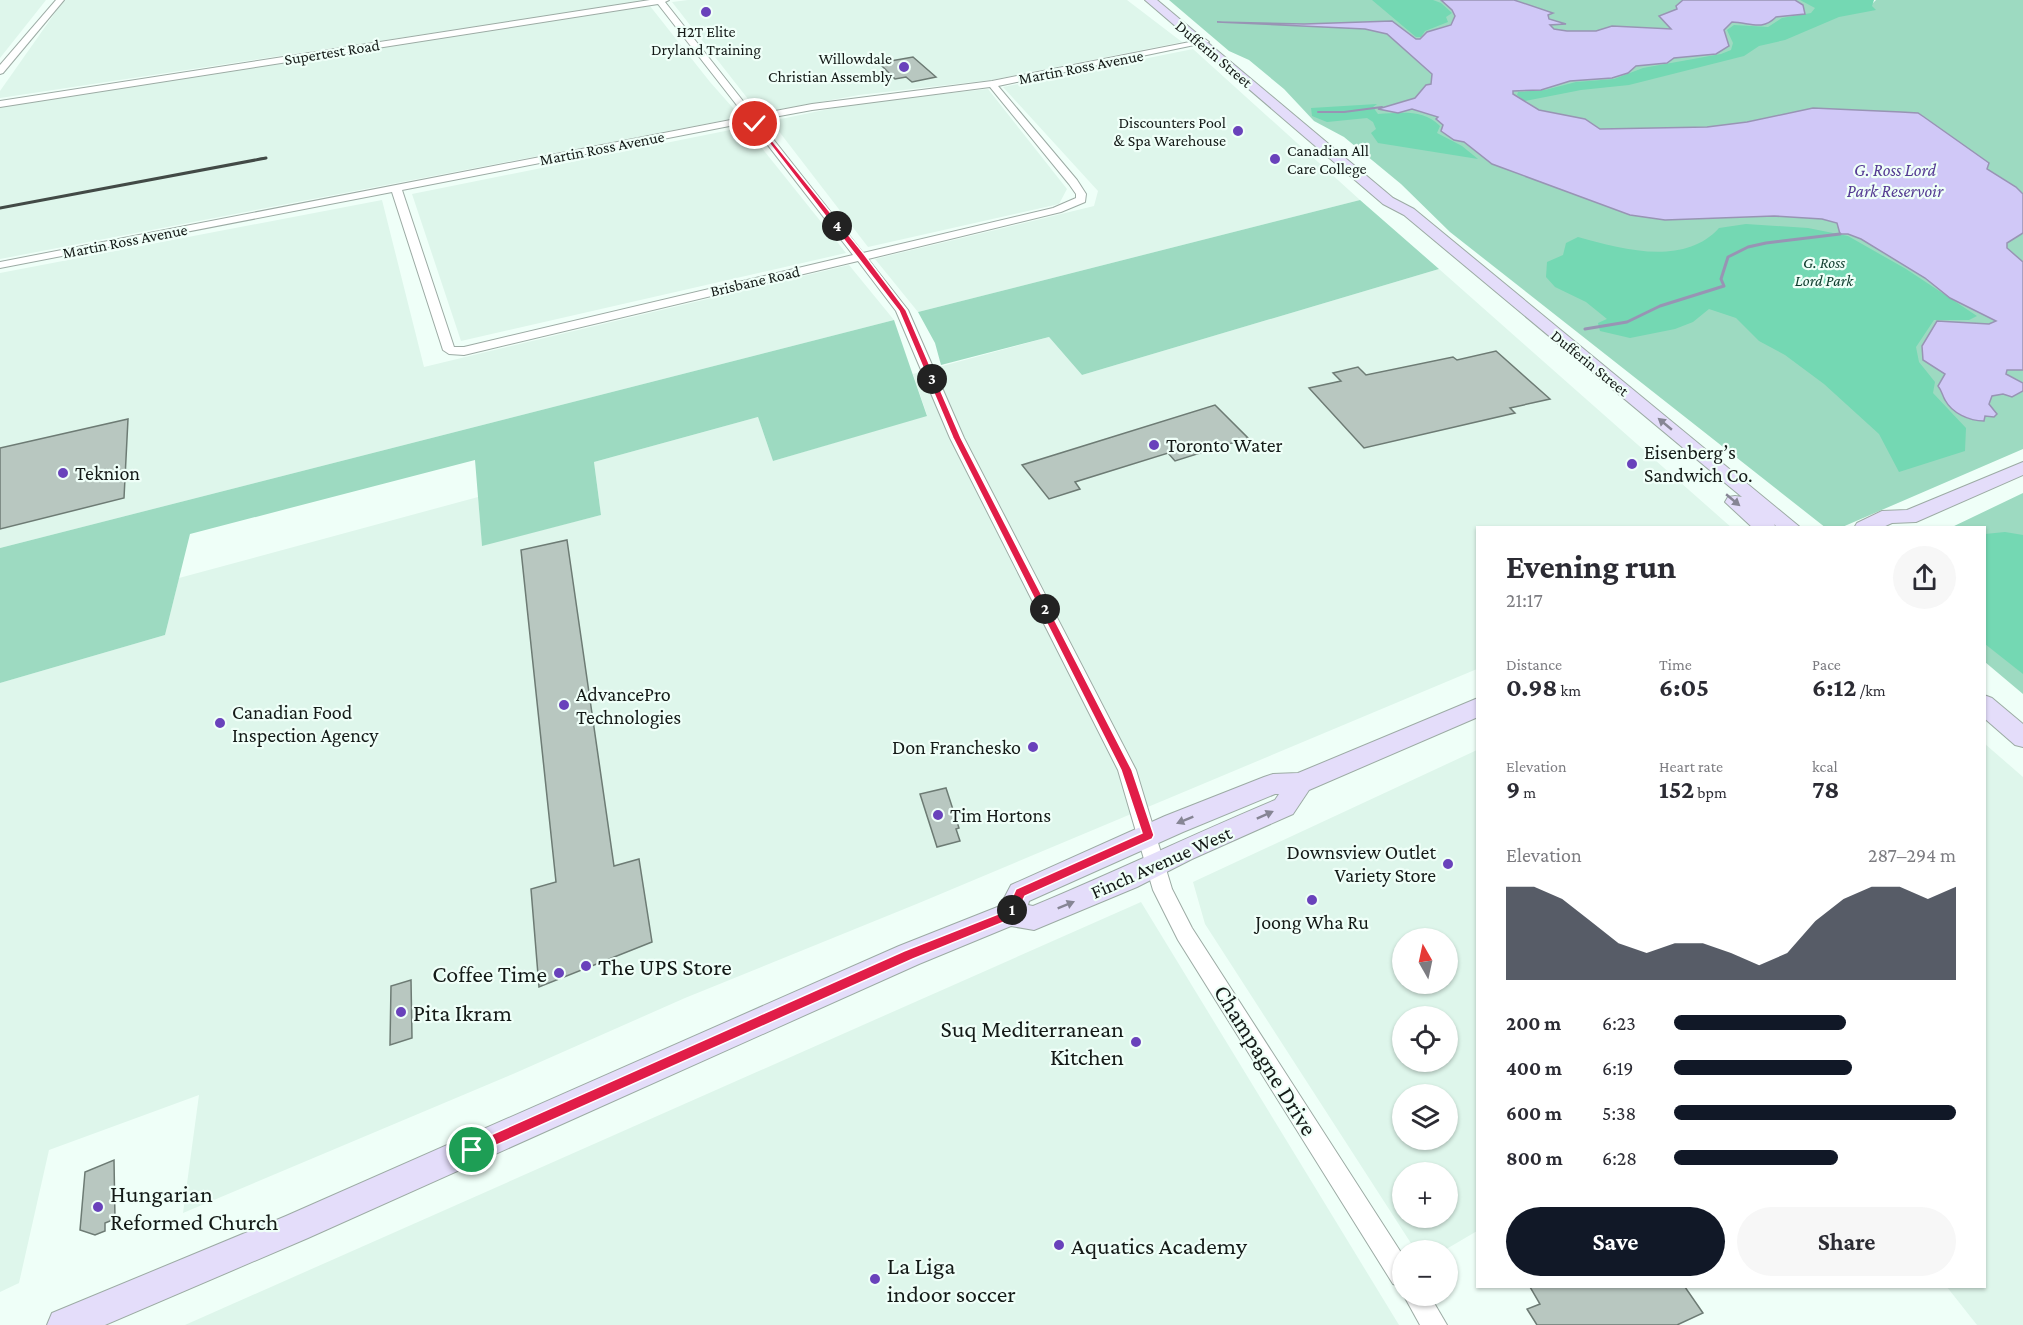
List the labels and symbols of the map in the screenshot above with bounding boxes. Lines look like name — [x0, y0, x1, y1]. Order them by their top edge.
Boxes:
marker: H2T Elite Dryland Training — [699, 5, 713, 19]
street label: Dufferin Street — [1172, 17, 1256, 91]
place label: H2T Elite Dryland Training — [651, 23, 761, 59]
street label: Supertest Road — [283, 36, 382, 69]
street label: Martin Ross Avenue — [1017, 47, 1145, 87]
place label: Willowdale Christian Assembly — [768, 50, 893, 86]
marker: Willowdale Christian Assembly — [897, 60, 911, 74]
pin — [729, 98, 780, 149]
place label: Discounters Pool & Spa Warehouse — [1114, 114, 1226, 150]
marker: Discounters Pool & Spa Warehouse — [1231, 124, 1245, 138]
street label: Martin Ross Avenue — [538, 128, 666, 168]
place label: Canadian All Care College — [1287, 142, 1369, 178]
marker: Canadian All Care College — [1268, 152, 1282, 166]
water label: G. Ross Lord Park Reservoir — [1847, 160, 1944, 201]
pin: 4 — [822, 211, 852, 241]
street label: Martin Ross Avenue — [61, 221, 189, 261]
park label: G. Ross Lord Park — [1795, 254, 1854, 289]
street label: Brisbane Road — [709, 262, 802, 300]
street label: Dufferin Street — [1548, 327, 1633, 400]
pin: 3 — [917, 364, 947, 394]
one-way arrow — [1658, 418, 1673, 431]
place label: Toronto Water — [1166, 434, 1283, 456]
marker: Toronto Water — [1147, 438, 1161, 452]
place label: Eisenberg’s Sandwich Co. — [1644, 441, 1752, 486]
marker: Eisenberg’s Sandwich Co. — [1625, 457, 1639, 471]
place label: Teknion — [75, 462, 140, 484]
marker: Teknion — [56, 466, 70, 480]
one-way arrow — [1725, 493, 1740, 506]
pin: 2 — [1030, 594, 1060, 624]
place label: AdvancePro Technologies — [576, 683, 681, 729]
marker: AdvancePro Technologies — [557, 698, 571, 712]
place label: Canadian Food Inspection Agency — [232, 701, 379, 747]
marker: Canadian Food Inspection Agency — [213, 716, 227, 730]
place label: Don Franchesko — [892, 736, 1021, 758]
marker: Don Franchesko — [1026, 740, 1040, 754]
place label: Tim Hortons — [950, 804, 1051, 826]
marker: Tim Hortons — [931, 808, 945, 822]
one-way arrow — [1256, 810, 1274, 820]
one-way arrow — [1176, 815, 1194, 825]
street label: Finch Avenue West — [1087, 821, 1235, 903]
place label: Downsview Outlet Variety Store — [1287, 841, 1436, 887]
marker: Downsview Outlet Variety Store — [1441, 857, 1455, 871]
marker: Joong Wha Ru — [1305, 893, 1319, 907]
pin: 1 — [997, 895, 1027, 925]
one-way arrow — [1057, 900, 1075, 910]
place label: Joong Wha Ru — [1253, 911, 1369, 934]
north arrow — [1392, 928, 1458, 994]
place label: The UPS Store — [598, 953, 732, 980]
marker: The UPS Store — [579, 959, 593, 973]
place label: Coffee Time — [432, 960, 547, 987]
marker: Coffee Time — [552, 966, 566, 980]
street label: Champagne Drive — [1209, 980, 1323, 1140]
place label: Pita Ikram — [413, 999, 512, 1026]
marker: Pita Ikram — [394, 1005, 408, 1019]
place label: Suq Mediterranean Kitchen — [940, 1015, 1124, 1070]
marker: Suq Mediterranean Kitchen — [1129, 1035, 1143, 1049]
pin — [446, 1124, 497, 1175]
place label: Hungarian Reformed Church — [110, 1180, 279, 1235]
marker: Hungarian Reformed Church — [91, 1200, 105, 1214]
place label: Aquatics Academy — [1071, 1232, 1248, 1259]
marker: Aquatics Academy — [1052, 1238, 1066, 1252]
place label: La Liga indoor soccer — [887, 1252, 1016, 1307]
marker: La Liga indoor soccer — [868, 1272, 882, 1286]

